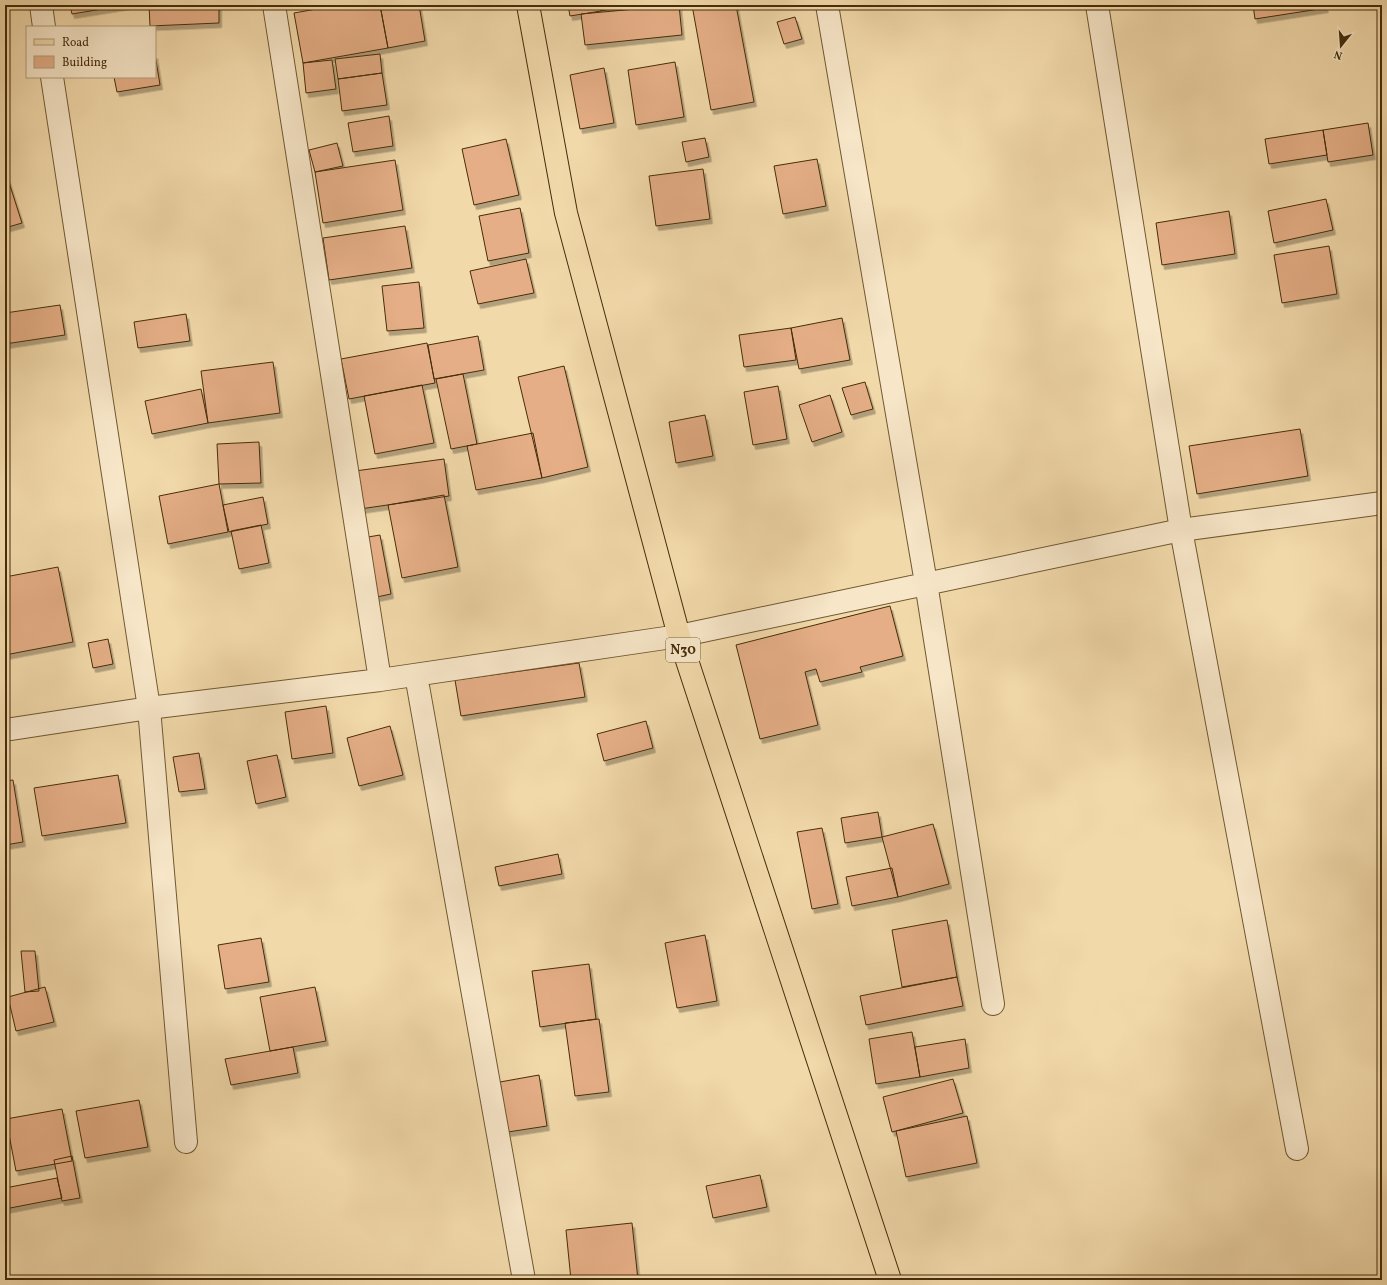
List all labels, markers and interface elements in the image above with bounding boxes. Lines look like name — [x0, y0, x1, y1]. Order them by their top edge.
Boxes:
legend — [26, 26, 156, 78]
north arrow — [1321, 26, 1361, 66]
text: Road — [62, 35, 89, 51]
text: N — [1332, 46, 1345, 62]
text: Building — [62, 55, 107, 71]
road number: N30 — [666, 638, 700, 662]

